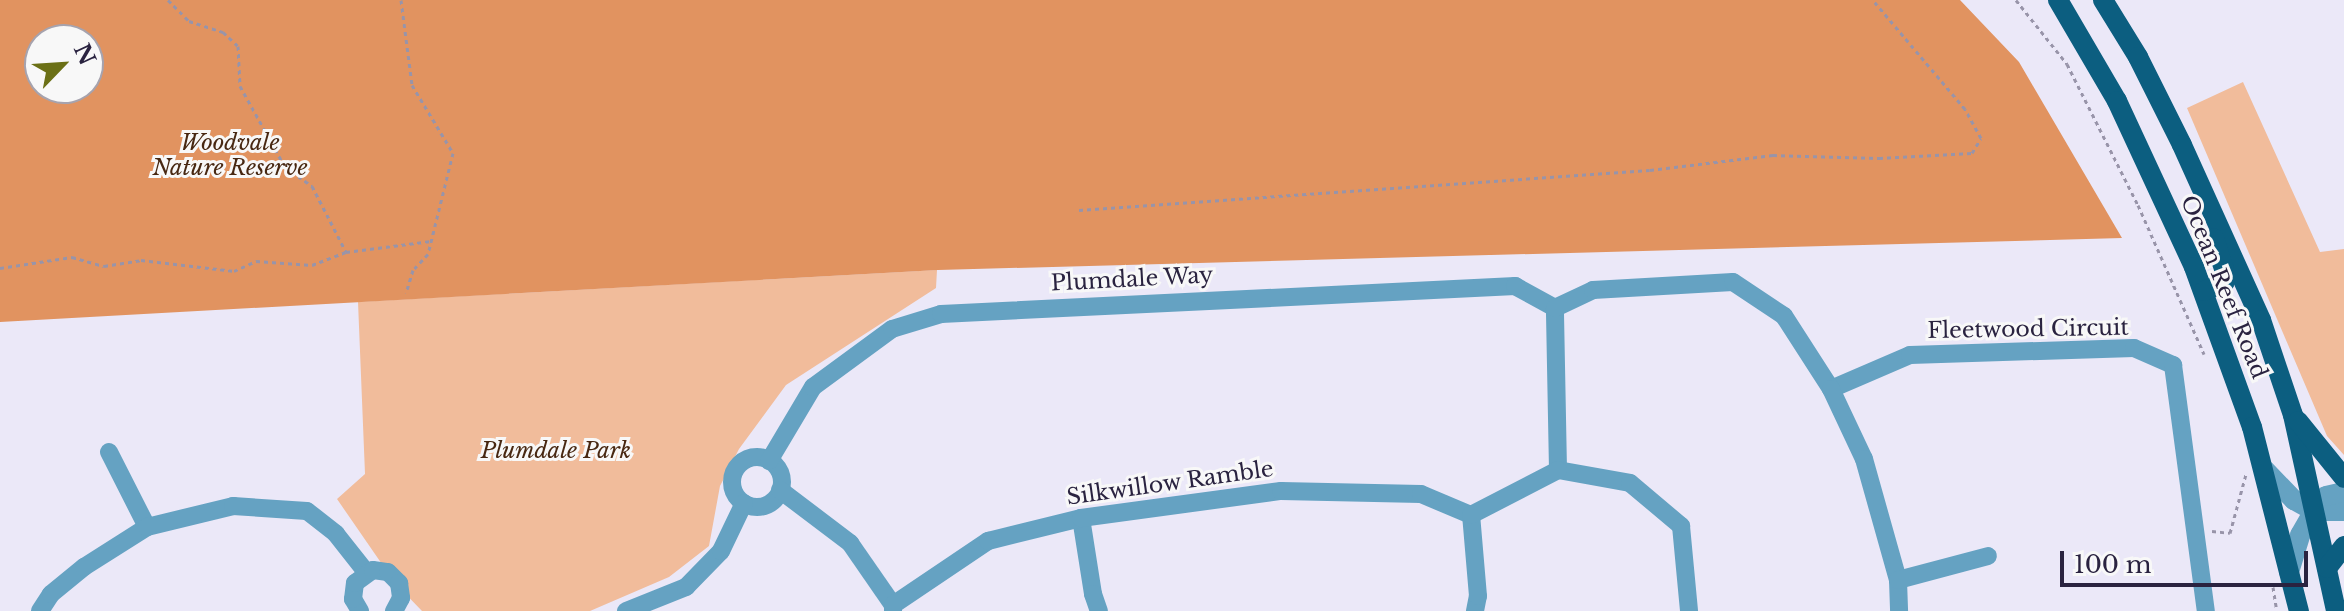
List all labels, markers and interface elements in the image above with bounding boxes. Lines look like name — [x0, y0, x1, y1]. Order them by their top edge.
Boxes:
north arrow — [24, 24, 104, 104]
text: N — [68, 39, 101, 70]
park label: Woodvale Nature Reserve — [152, 129, 308, 180]
street label: Ocean Reef Road — [2175, 192, 2273, 382]
street label: Plumdale Way — [1050, 262, 1214, 296]
street label: Fleetwood Circuit — [1927, 314, 2129, 344]
park label: Plumdale Park — [481, 438, 631, 464]
street label: Silkwillow Ramble — [1065, 455, 1275, 511]
scale bar — [2064, 535, 2312, 585]
text: 100 m — [2074, 550, 2152, 579]

